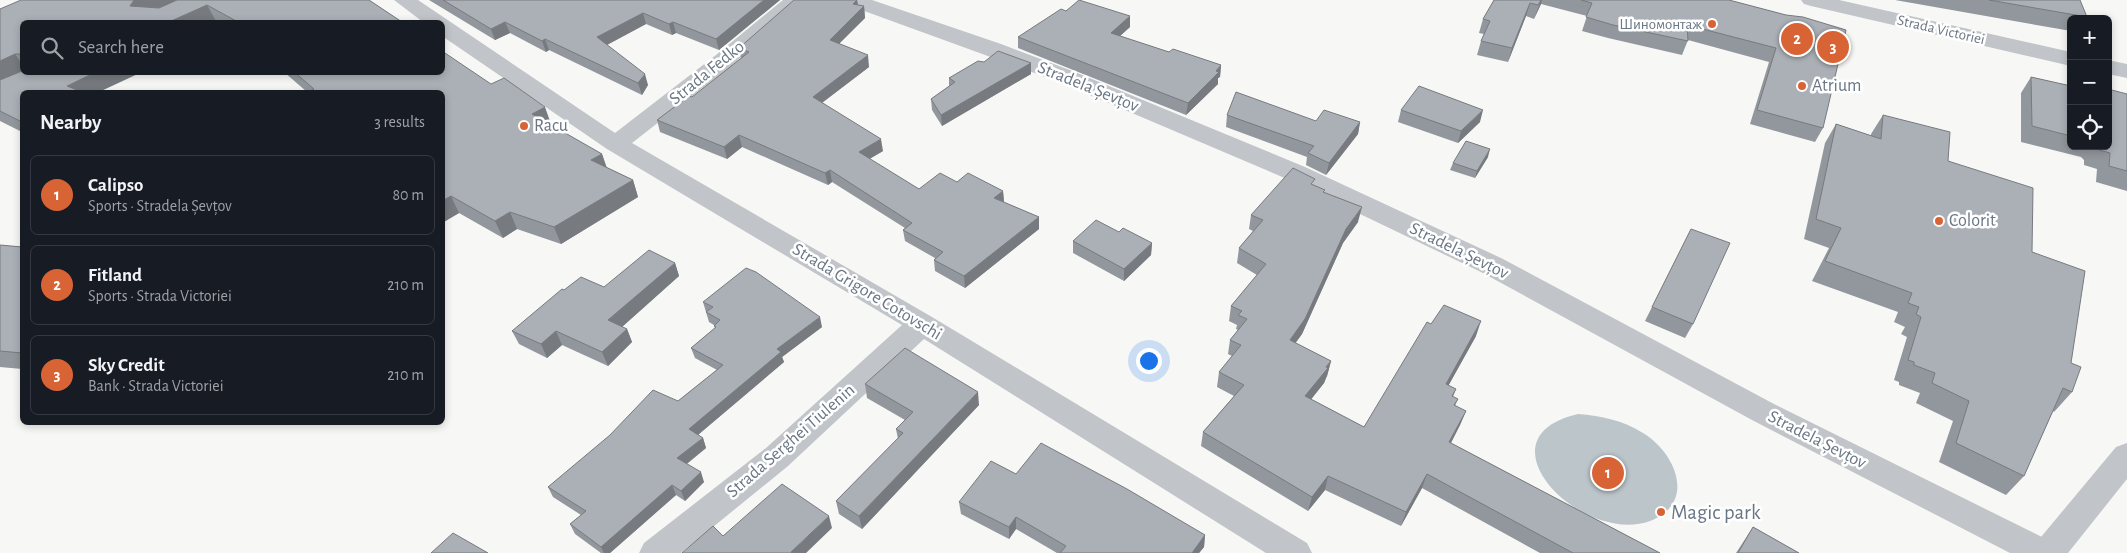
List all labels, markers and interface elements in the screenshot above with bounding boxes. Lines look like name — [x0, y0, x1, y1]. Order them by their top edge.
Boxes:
street label: Strada Victoriei — [1896, 13, 1986, 47]
map controls — [2067, 15, 2112, 150]
button: + — [2067, 15, 2112, 60]
place label: Шиномонтаж — [1619, 17, 1702, 32]
marker: Шиномонтаж — [1706, 18, 1718, 30]
search box — [20, 20, 445, 75]
pin: 2 — [1781, 20, 1813, 58]
pin: 3 — [1817, 28, 1849, 66]
icon: search — [38, 34, 66, 62]
street label: Strada Fedko — [666, 37, 748, 108]
text: Search here — [78, 38, 164, 57]
street label: Stradela Șevțov — [1035, 59, 1141, 117]
button: − — [2067, 60, 2112, 105]
place label: Atrium — [1812, 77, 1861, 95]
marker: Atrium — [1796, 80, 1808, 92]
button: locate — [2067, 105, 2112, 150]
text: Nearby — [40, 112, 101, 133]
text: 3 results — [374, 114, 425, 130]
place label: Racu — [534, 117, 568, 135]
marker: Racu — [518, 120, 530, 132]
text: Calipso — [88, 176, 143, 195]
text: 1 — [54, 187, 60, 203]
text: 80 m — [393, 187, 424, 203]
text: Sports · Stradela Șevțov — [88, 198, 232, 214]
place label: Colorit — [1949, 212, 1996, 230]
marker: Colorit — [1933, 215, 1945, 227]
street label: Stradela Șevțov — [1406, 219, 1511, 284]
street label: Strada Grigore Cotovschi — [789, 240, 945, 344]
text: Fitland — [88, 266, 142, 285]
text: 2 — [53, 277, 61, 293]
text: 210 m — [387, 277, 424, 293]
text: Sports · Strada Victoriei — [88, 288, 232, 304]
your location — [1136, 348, 1162, 374]
text: Sky Credit — [88, 356, 165, 375]
text: 3 — [54, 367, 60, 383]
text: 210 m — [387, 367, 424, 383]
text: Bank · Strada Victoriei — [88, 378, 224, 394]
street label: Strada Serghei Tiulenin — [724, 381, 858, 501]
street label: Stradela Șevțov — [1765, 408, 1869, 473]
pin: 1 — [1592, 454, 1624, 492]
place label: Magic park — [1671, 502, 1761, 523]
marker: Magic park — [1655, 506, 1667, 518]

